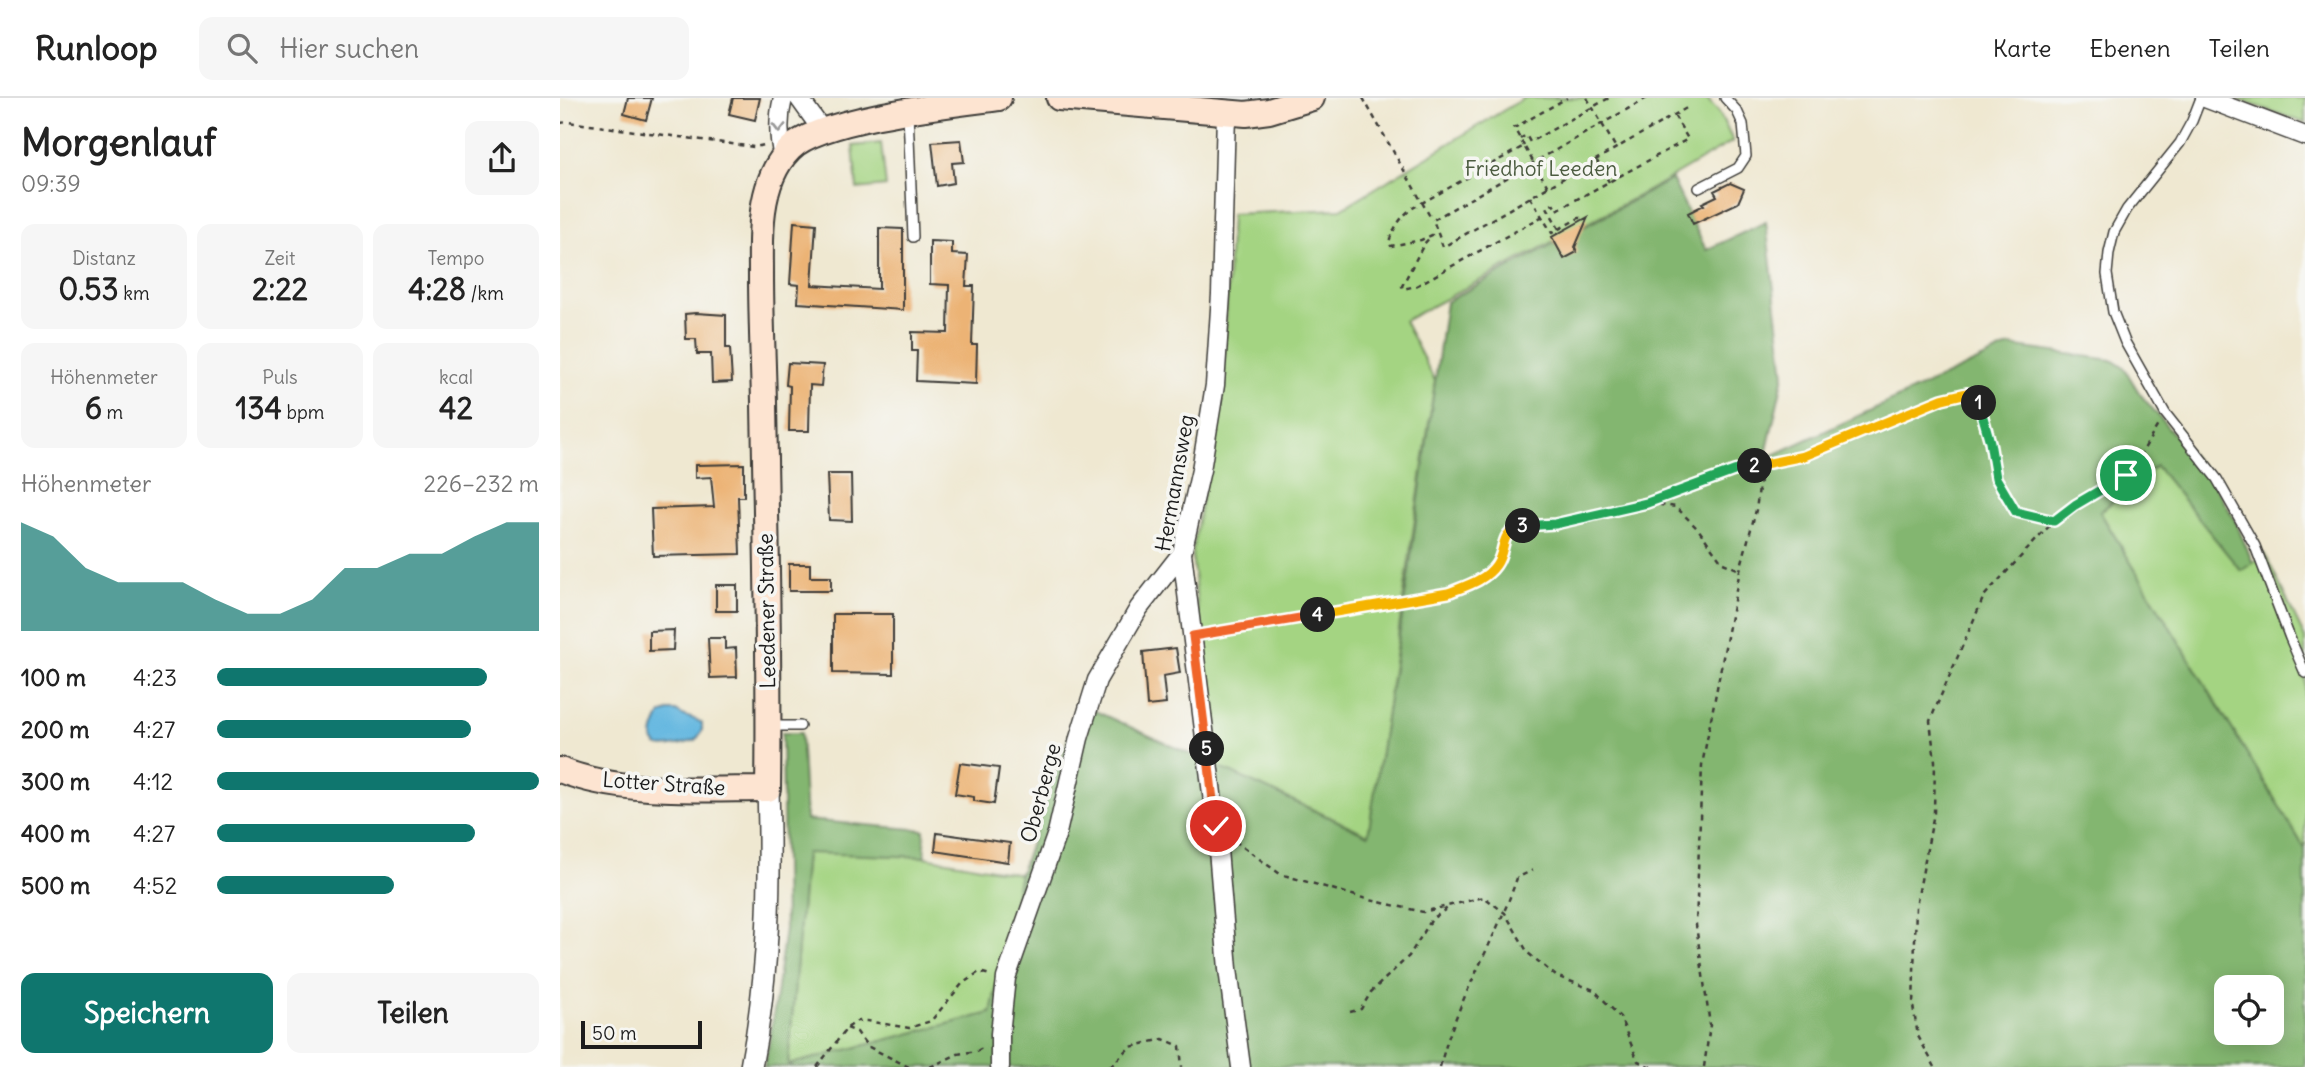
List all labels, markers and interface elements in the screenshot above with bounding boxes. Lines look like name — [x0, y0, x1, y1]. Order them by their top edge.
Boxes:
search box — [199, 17, 689, 80]
text: Runloop — [35, 27, 157, 69]
icon: search — [223, 29, 261, 67]
text: Hier suchen — [279, 32, 419, 65]
text: Karte — [1993, 33, 2052, 63]
text: Ebenen — [2090, 33, 2171, 63]
text: Teilen — [2209, 33, 2270, 63]
text: Morgenlauf — [21, 119, 216, 166]
button: share — [465, 121, 539, 195]
one-way arrow — [771, 123, 787, 133]
park label: Friedhof Leeden — [1465, 155, 1617, 182]
text: 09:39 — [21, 169, 81, 198]
text: Distanz — [72, 246, 136, 270]
text: Zeit — [265, 246, 296, 270]
text: Tempo — [427, 246, 485, 270]
text: 0.53 — [58, 270, 119, 308]
text: 2:22 — [252, 270, 308, 308]
text: 4:28 — [408, 270, 466, 308]
text: km — [119, 281, 150, 305]
text: /km — [466, 281, 504, 305]
text: Höhenmeter — [50, 365, 158, 389]
text: Puls — [262, 365, 298, 389]
text: kcal — [439, 365, 473, 389]
pin: 1 — [1962, 386, 1996, 420]
text: 6 — [85, 389, 102, 427]
text: 134 — [236, 389, 282, 427]
text: 42 — [439, 389, 473, 427]
text: 1 — [1975, 390, 1982, 414]
text: m — [102, 400, 123, 424]
text: bpm — [282, 400, 324, 424]
street label: Hermannsweg — [1149, 412, 1200, 554]
pin — [2096, 445, 2156, 505]
pin: 2 — [1738, 448, 1772, 484]
text: 2 — [1749, 453, 1760, 477]
icon: arrive — [2107, 456, 2145, 494]
text: Höhenmeter — [21, 469, 151, 498]
text: 226–232 m — [424, 469, 539, 498]
pin: 3 — [1506, 508, 1541, 544]
text: 3 — [1517, 513, 1528, 537]
street label: Leedener Straße — [752, 533, 781, 689]
pin: 4 — [1300, 598, 1336, 632]
text: 4 — [1312, 602, 1323, 626]
text: 100 m — [21, 663, 86, 692]
text: 4:23 — [133, 663, 177, 692]
text: 200 m — [21, 715, 90, 744]
text: 4:27 — [133, 715, 175, 744]
pin: 5 — [1190, 732, 1224, 766]
text: 5 — [1201, 736, 1212, 760]
street label: Oberberge — [1014, 740, 1067, 846]
street label: Lotter Straße — [602, 766, 726, 801]
text: 300 m — [21, 767, 90, 796]
text: 4:12 — [133, 767, 173, 796]
pin — [1186, 796, 1246, 856]
icon: check — [1197, 807, 1235, 845]
text: 400 m — [21, 819, 90, 848]
text: 4:27 — [133, 819, 175, 848]
text: 500 m — [21, 871, 90, 900]
text: 4:52 — [133, 871, 177, 900]
button: Speichern — [21, 973, 273, 1053]
button: Teilen — [287, 973, 539, 1053]
map controls — [2214, 975, 2284, 1045]
button: locate — [2214, 975, 2284, 1045]
scale bar — [581, 1018, 702, 1050]
text: 50 m — [592, 1021, 637, 1045]

